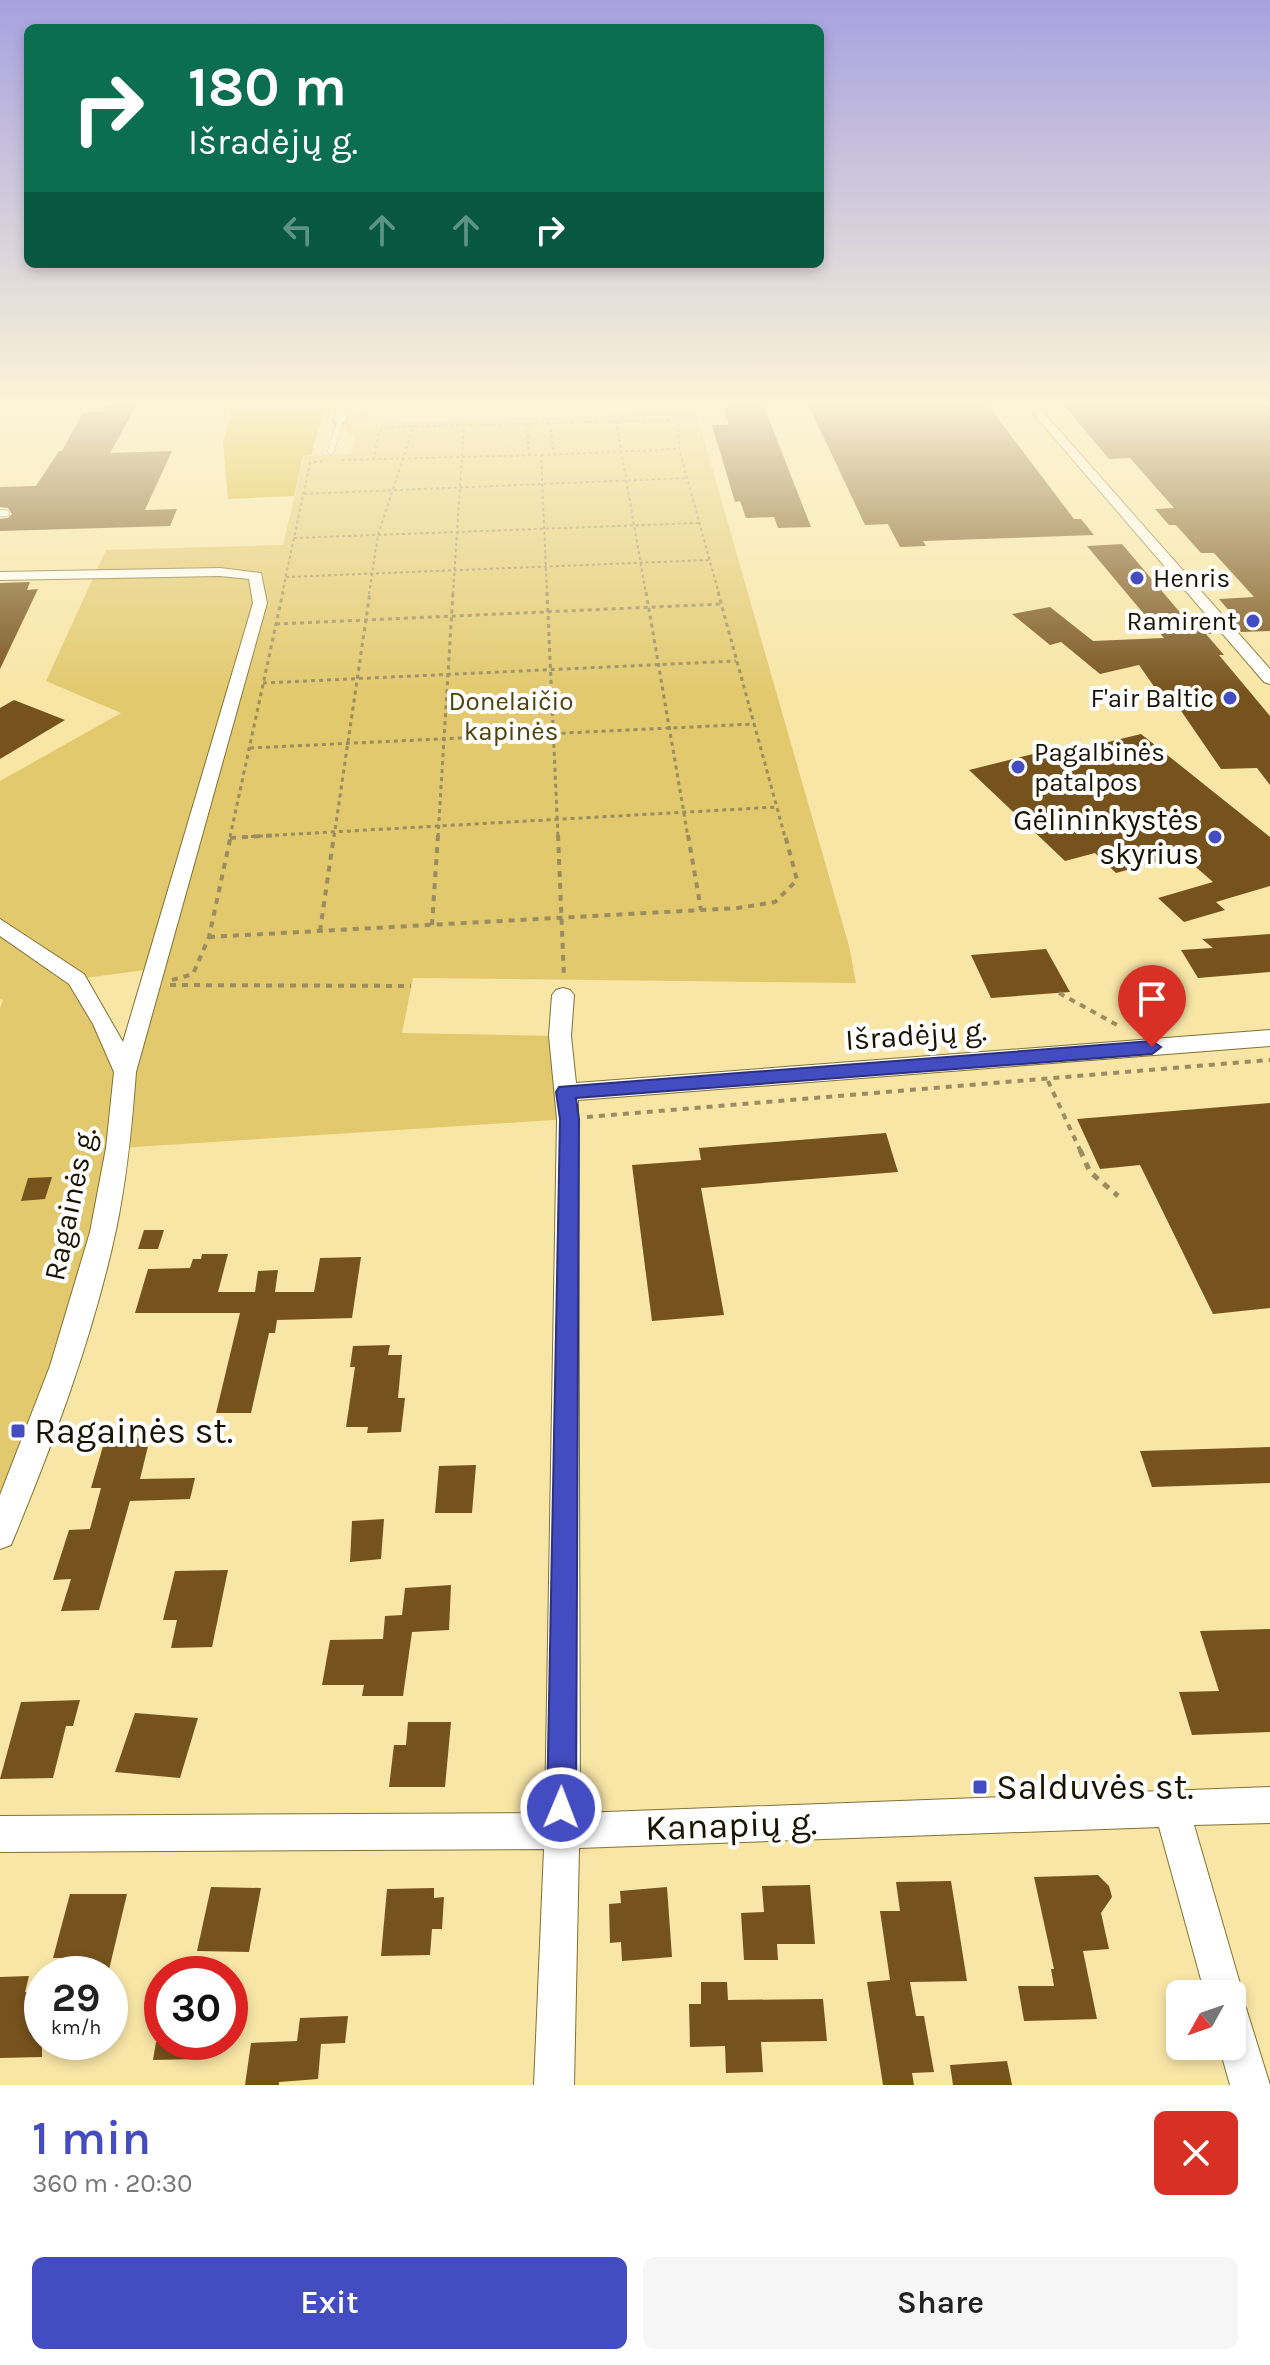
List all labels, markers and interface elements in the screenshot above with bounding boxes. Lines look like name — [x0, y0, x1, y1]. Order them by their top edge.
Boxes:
text: 180 m — [188, 54, 347, 119]
icon: right — [56, 56, 160, 160]
text: Išradėjų g. — [188, 121, 358, 163]
icon: left — [276, 208, 320, 252]
icon: ahead — [360, 208, 404, 252]
icon: ahead — [444, 208, 488, 252]
icon: right — [528, 208, 572, 252]
place label: Henris — [1153, 563, 1230, 594]
marker: Henris — [1128, 569, 1146, 587]
place label: Ramirent — [1126, 606, 1237, 637]
marker: Ramirent — [1244, 612, 1262, 630]
place label: F'air Baltic — [1091, 683, 1214, 714]
park label: Donelaičio kapinės — [448, 686, 574, 747]
marker: F'air Baltic — [1221, 689, 1239, 707]
place label: Pagalbinės patalpos — [1034, 737, 1165, 798]
marker: Pagalbinės patalpos — [1009, 758, 1027, 776]
place label: Gėlininkystės skyrius — [1013, 802, 1199, 872]
marker: Gėlininkystės skyrius — [1206, 828, 1224, 846]
pin — [1118, 965, 1186, 1047]
icon: arrive — [1130, 977, 1174, 1021]
street label: Išradėjų g. — [844, 1012, 988, 1058]
street label: Ragainės g. — [36, 1124, 104, 1284]
place label: Ragainės st. — [34, 1410, 233, 1452]
marker: Ragainės st. — [9, 1422, 27, 1440]
position arrow — [519, 1766, 603, 1850]
place label: Salduvės st. — [996, 1766, 1194, 1808]
marker: Salduvės st. — [971, 1778, 989, 1796]
street label: Kanapių g. — [644, 1801, 818, 1849]
speed limit sign: 30 — [144, 1956, 248, 2060]
text: 29 — [52, 1974, 100, 2021]
north arrow — [1166, 1980, 1246, 2060]
map controls — [1166, 1980, 1246, 2060]
text: km/h — [51, 2016, 101, 2039]
text: 1 min — [32, 2110, 151, 2166]
button: close — [1154, 2111, 1238, 2195]
text: 360 m · 20:30 — [32, 2168, 192, 2199]
button: Exit — [32, 2257, 627, 2349]
button: Share — [643, 2257, 1238, 2349]

